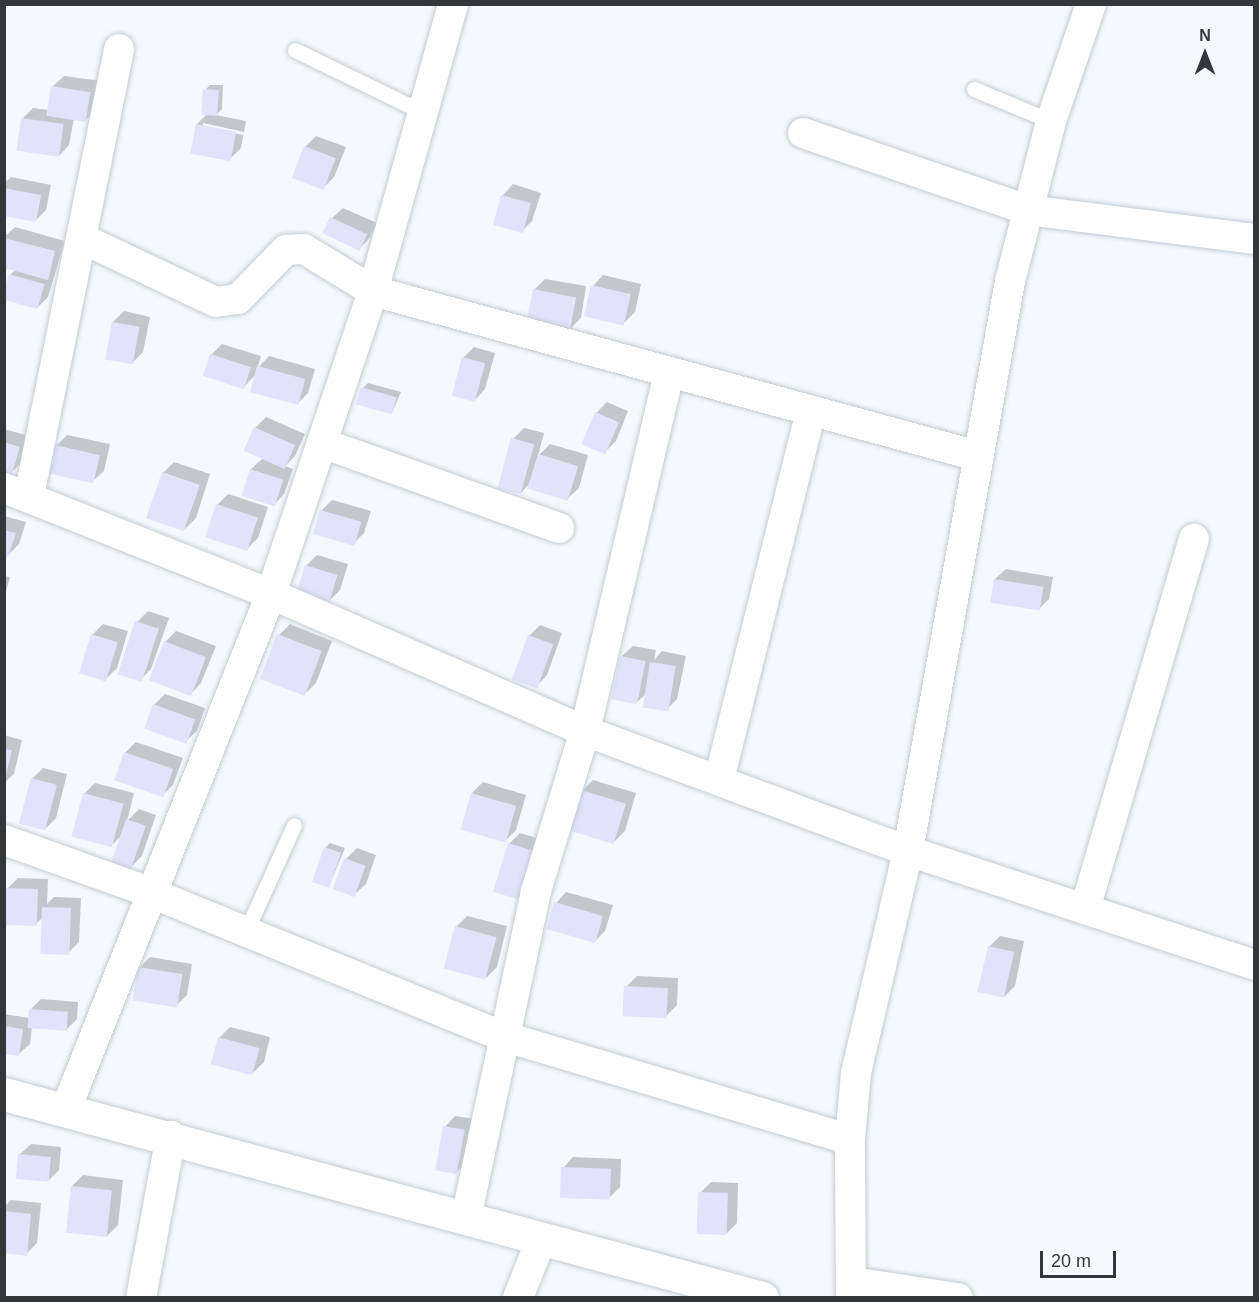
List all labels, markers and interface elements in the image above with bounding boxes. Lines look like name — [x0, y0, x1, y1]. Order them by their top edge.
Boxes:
north arrow — [1175, 24, 1235, 84]
text: N — [1199, 27, 1211, 44]
scale bar — [1043, 1239, 1120, 1277]
text: 20 m — [1051, 1251, 1091, 1271]

